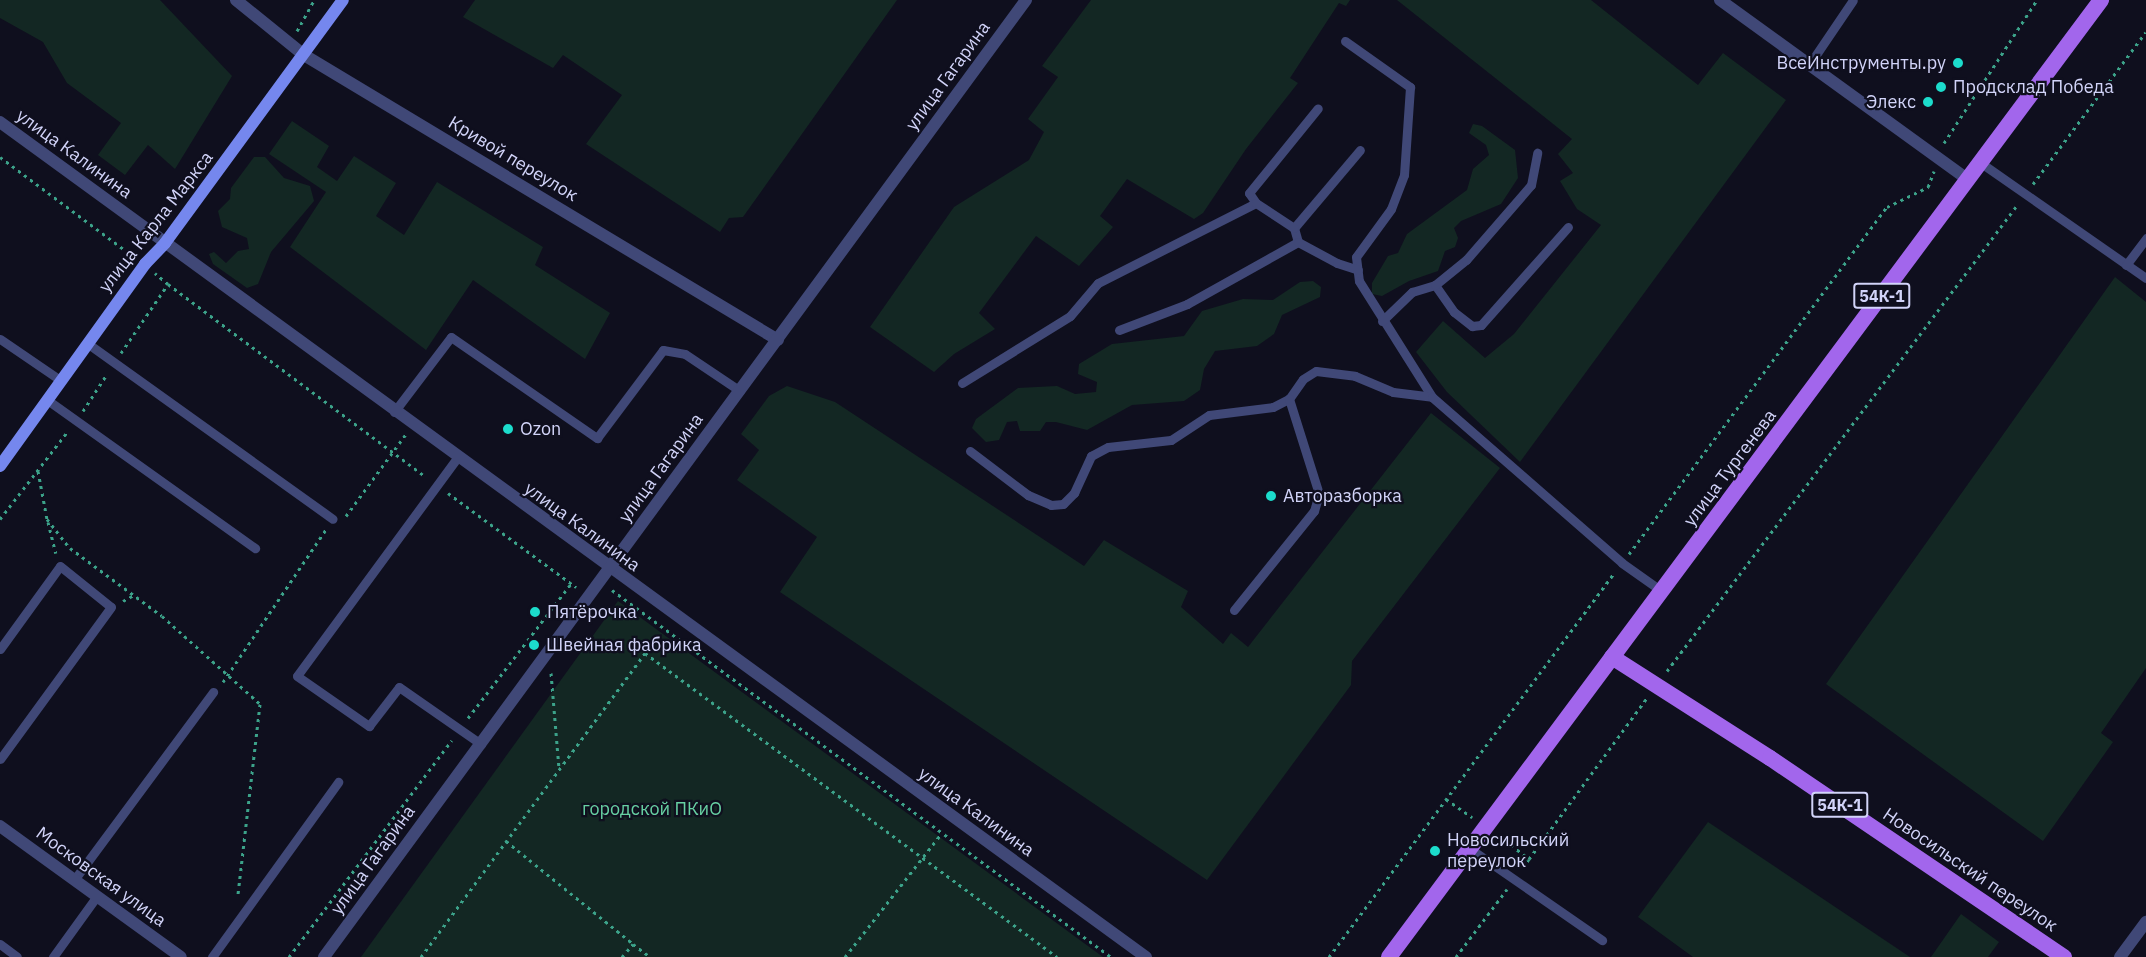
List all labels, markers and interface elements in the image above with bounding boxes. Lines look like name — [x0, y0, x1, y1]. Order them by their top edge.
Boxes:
street label: улица Гагарина — [901, 17, 995, 135]
place label: ВсеИнструменты.ру — [1776, 52, 1946, 74]
marker: ВсеИнструменты.ру — [1951, 56, 1965, 70]
place label: Продсклад Победа — [1953, 76, 2114, 98]
marker: Продсклад Победа — [1934, 80, 1948, 94]
place label: Элекс — [1866, 91, 1916, 113]
marker: Элекс — [1921, 95, 1935, 109]
street label: улица Калинина — [12, 105, 136, 203]
street label: Кривой переулок — [444, 112, 582, 206]
street label: улица Карла Маркса — [94, 147, 218, 297]
road number: 54К-1 — [1852, 283, 1912, 309]
street label: улица Тургенева — [1679, 405, 1781, 531]
street label: улица Гагарина — [614, 409, 708, 527]
place label: Ozon — [520, 418, 561, 440]
marker: Ozon — [501, 422, 515, 436]
street label: улица Калинина — [520, 478, 644, 576]
place label: Авторазборка — [1283, 485, 1402, 507]
marker: Авторазборка — [1264, 489, 1278, 503]
place label: Пятёрочка — [547, 601, 637, 623]
marker: Пятёрочка — [528, 605, 542, 619]
place label: Швейная фабрика — [546, 634, 702, 656]
marker: Швейная фабрика — [527, 638, 541, 652]
street label: улица Калинина — [914, 763, 1038, 861]
road number: 54К-1 — [1810, 792, 1870, 818]
park label: городской ПКиО — [582, 798, 722, 820]
street label: улица Гагарина — [326, 801, 420, 919]
street label: Новосильский переулок — [1879, 804, 2061, 936]
street label: Московская улица — [32, 823, 170, 931]
place label: Новосильский переулок — [1447, 830, 1569, 872]
marker: Новосильский переулок — [1428, 844, 1442, 858]

